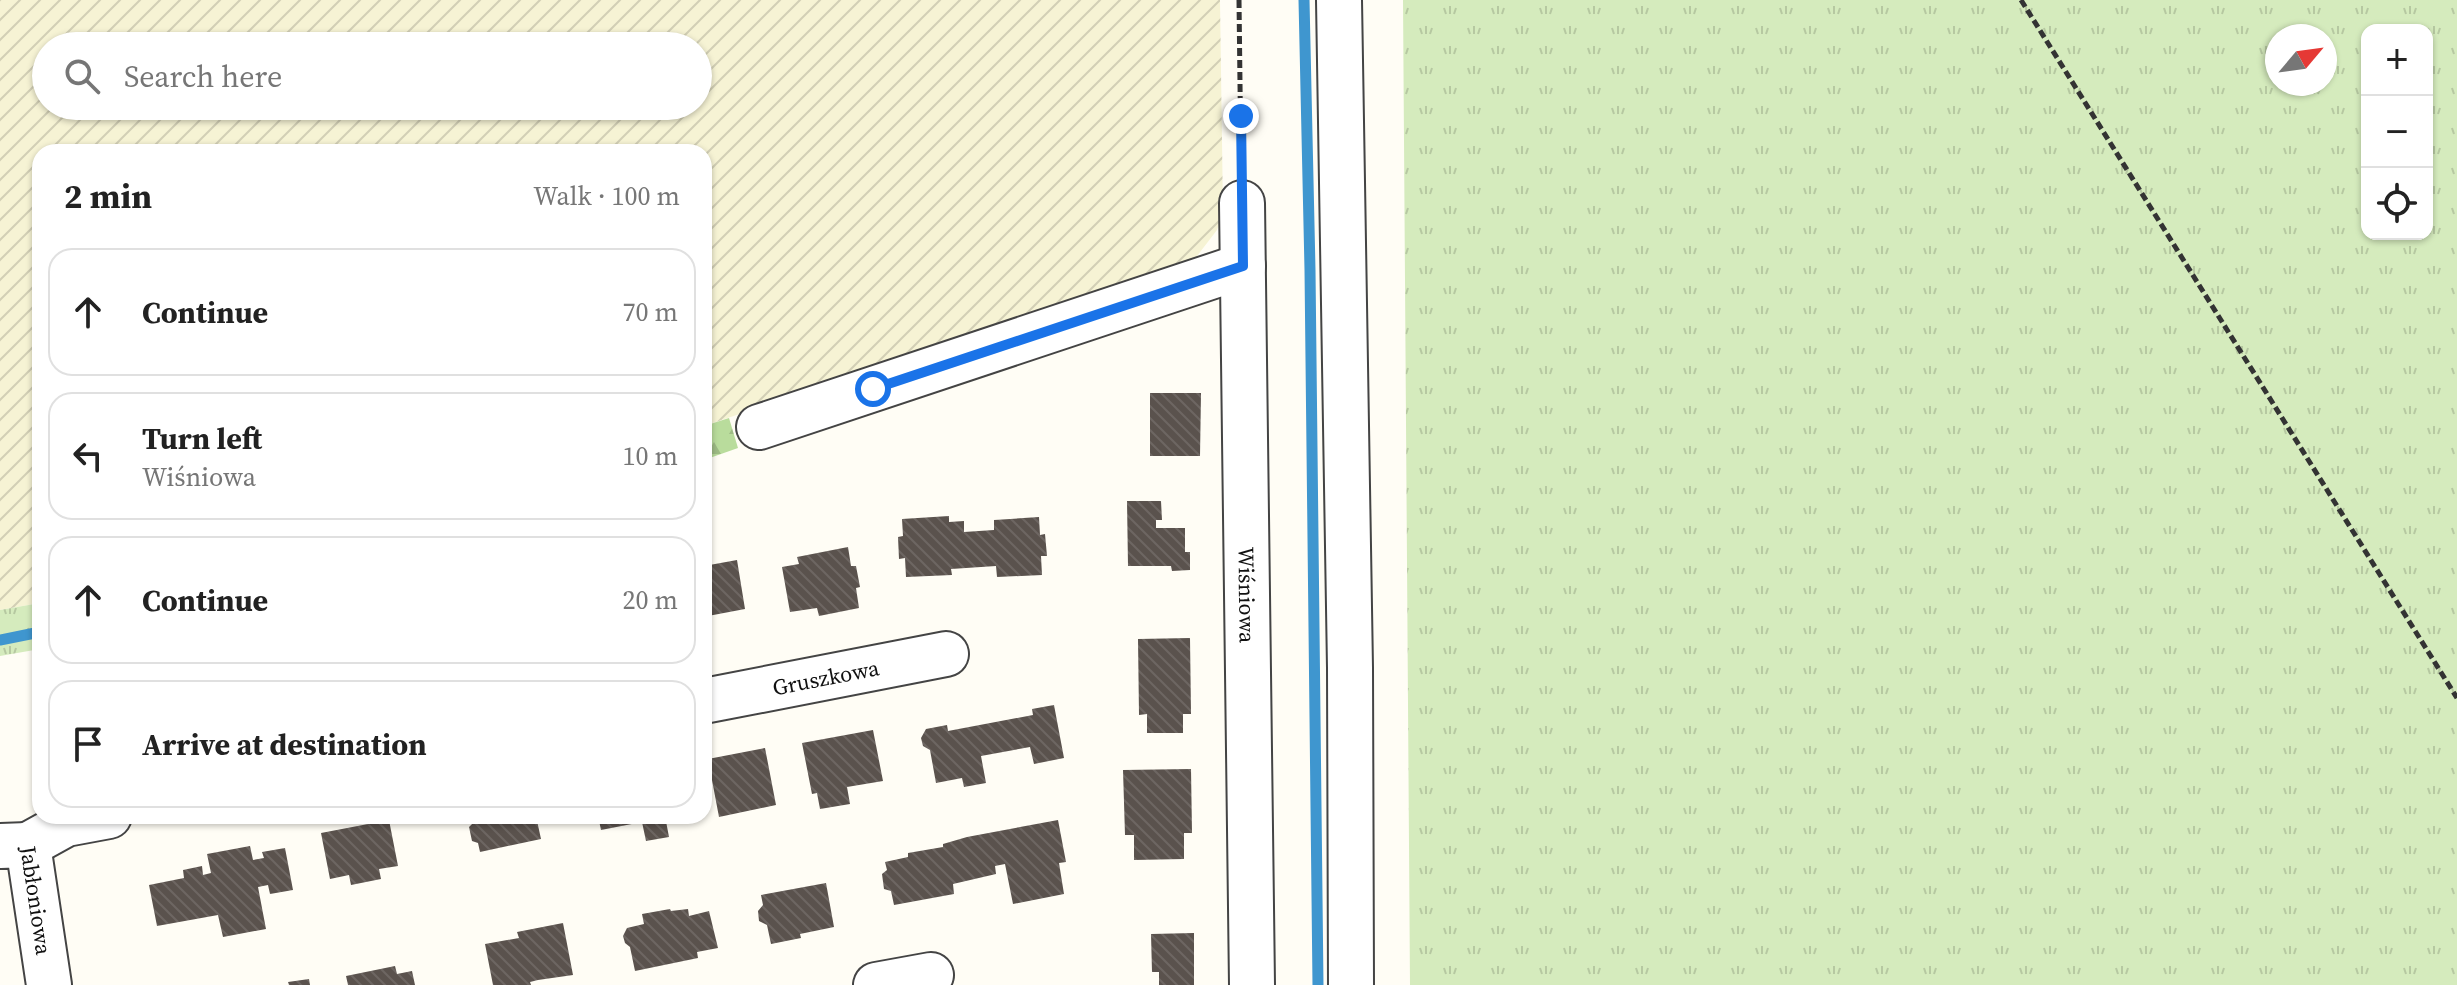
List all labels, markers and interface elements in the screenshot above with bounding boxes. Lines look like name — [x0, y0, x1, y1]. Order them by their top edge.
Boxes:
north arrow — [2265, 24, 2337, 96]
map controls — [2361, 24, 2433, 240]
button: + — [2361, 24, 2433, 96]
search box — [32, 32, 712, 120]
icon: search — [60, 54, 104, 98]
text: Search here — [124, 56, 282, 97]
button: − — [2361, 96, 2433, 168]
route end — [1223, 98, 1259, 134]
button: locate — [2361, 168, 2433, 240]
text: 2 min — [64, 173, 152, 219]
text: Walk · 100 m — [533, 178, 680, 214]
icon: ahead — [66, 290, 110, 334]
text: Continue — [142, 292, 268, 333]
text: 70 m — [623, 294, 678, 330]
route start — [855, 371, 891, 407]
text: Turn left — [142, 418, 262, 459]
icon: left — [66, 434, 110, 478]
text: 10 m — [623, 438, 678, 474]
text: Wiśniowa — [142, 459, 256, 495]
street label: Wiśniowa — [1231, 547, 1263, 644]
icon: ahead — [66, 578, 110, 622]
text: Continue — [142, 580, 268, 621]
text: 20 m — [623, 582, 678, 618]
street label: Gruszkowa — [770, 652, 882, 702]
icon: arrive — [66, 722, 110, 766]
text: Arrive at destination — [142, 724, 427, 765]
street label: Jabłoniowa — [13, 843, 59, 958]

